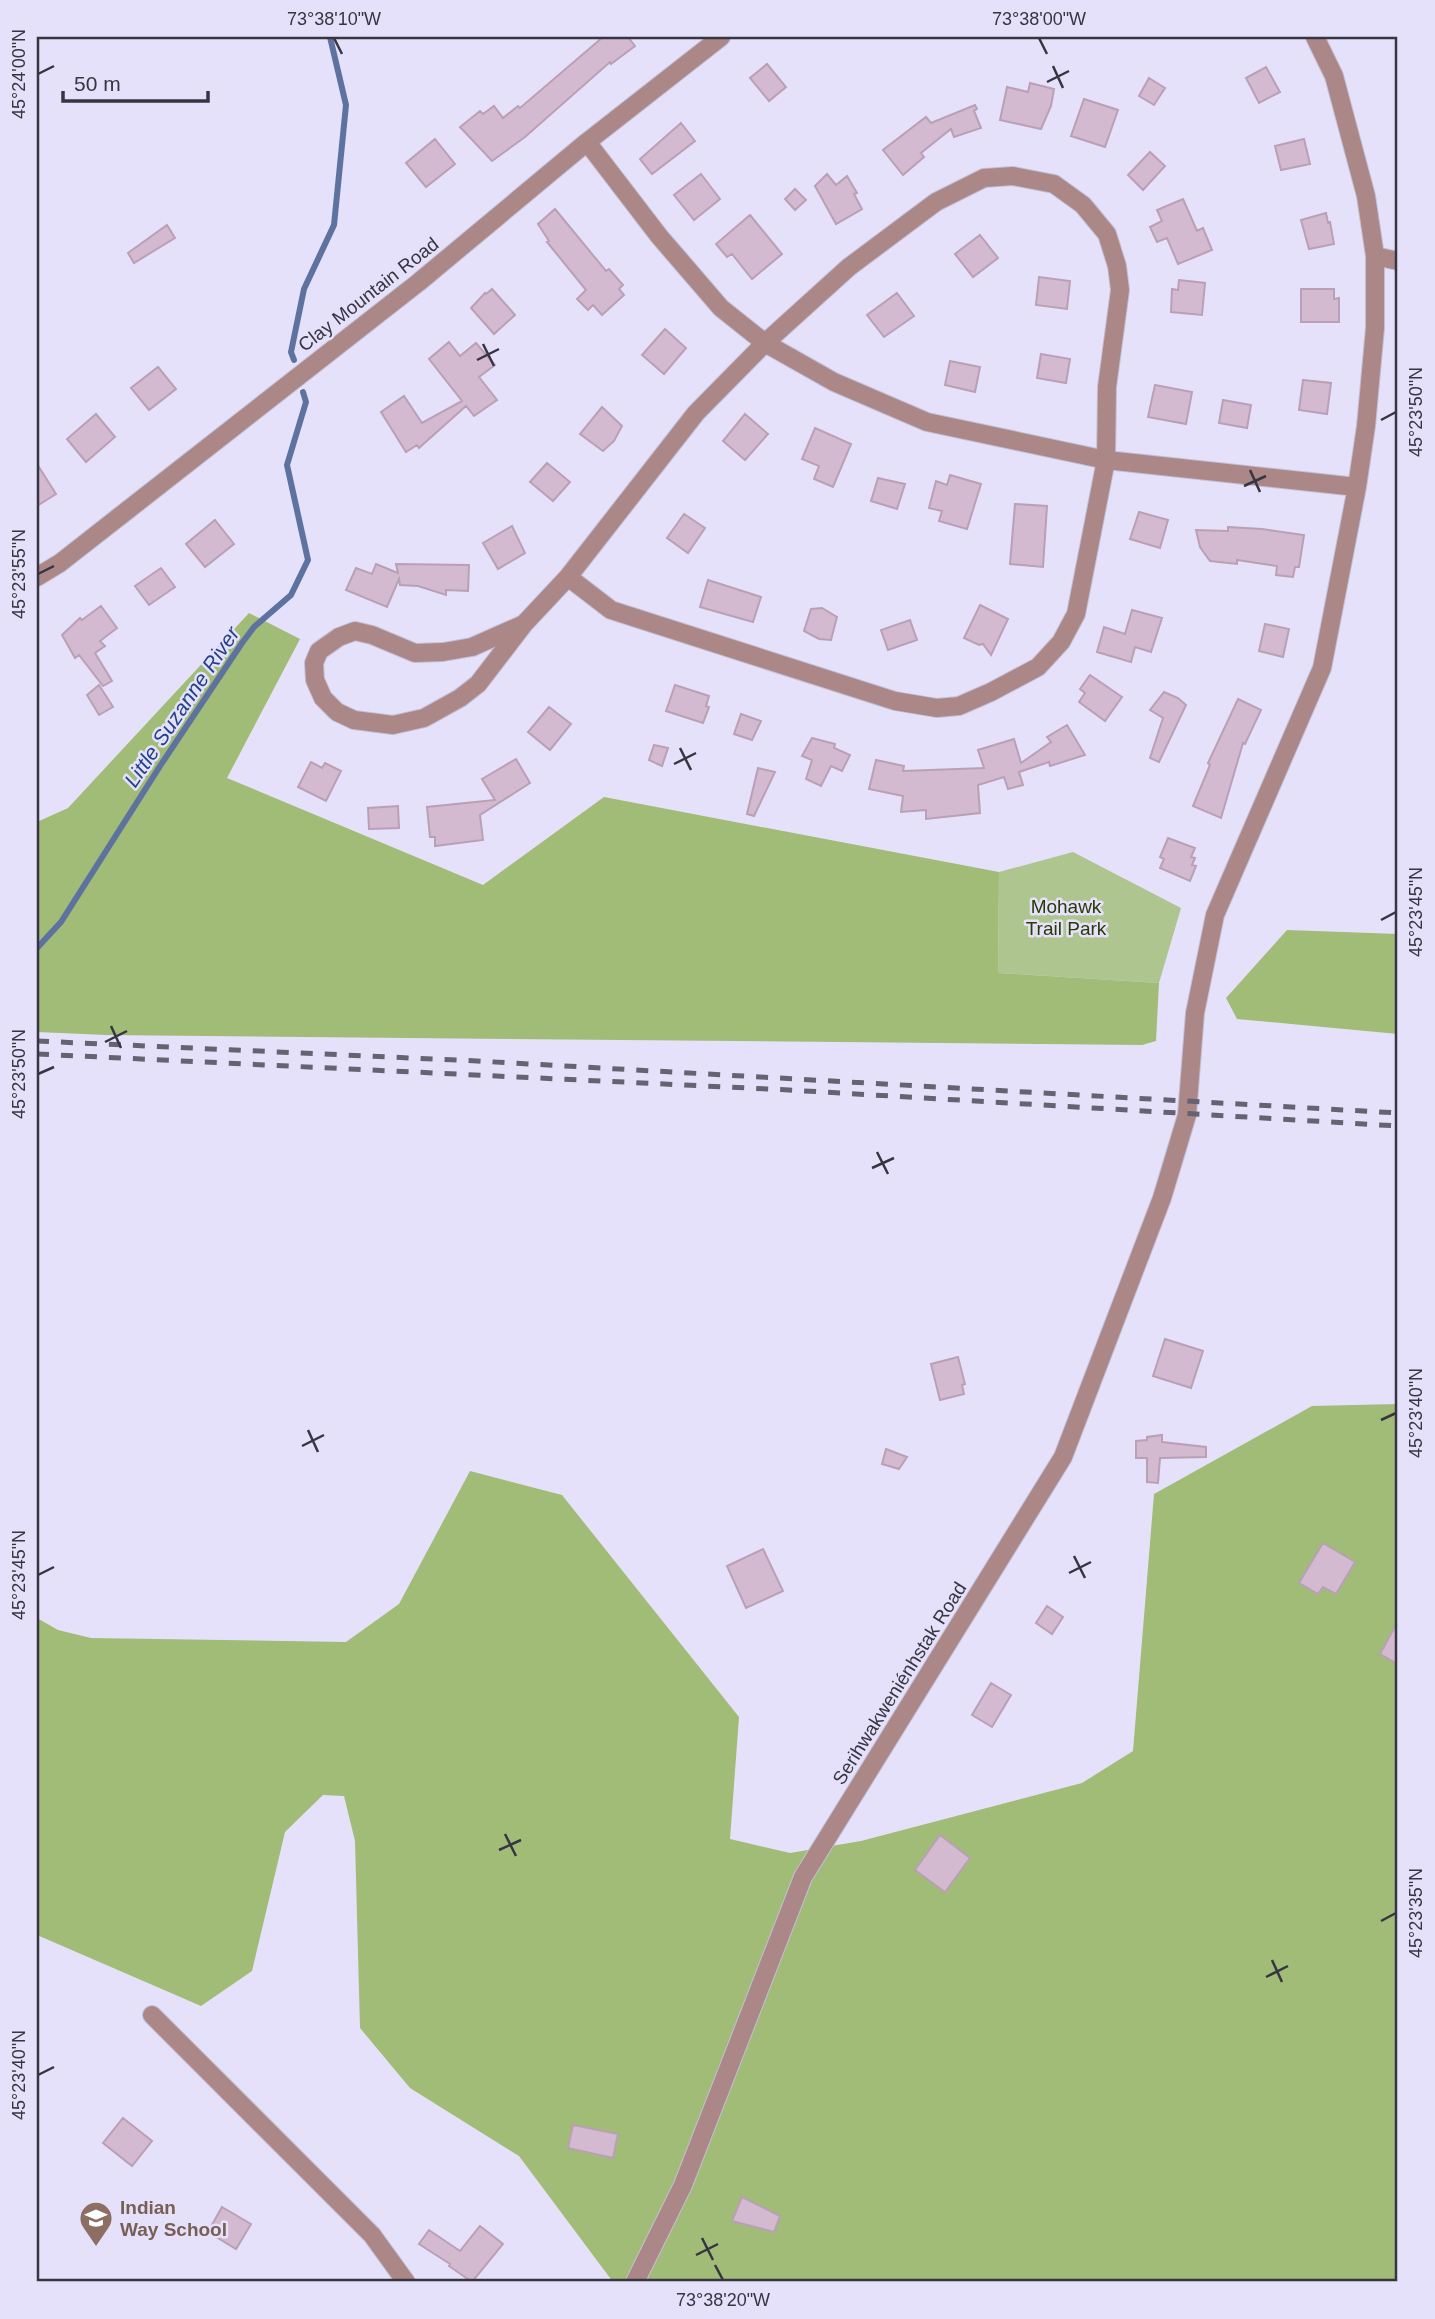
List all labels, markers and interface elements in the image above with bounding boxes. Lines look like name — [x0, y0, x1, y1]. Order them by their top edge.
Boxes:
text: 73°38'10"W — [287, 9, 381, 29]
text: 73°38'00"W — [992, 9, 1086, 29]
text: 45°24'00"N — [9, 29, 29, 119]
scale bar — [63, 60, 208, 104]
text: 50 m — [74, 72, 121, 95]
street label: Clay Mountain Road — [294, 233, 443, 356]
text: 45°23'50"N — [1406, 367, 1426, 457]
text: 45°23'55"N — [9, 529, 29, 619]
water label: Little Suzanne River — [120, 622, 244, 791]
text: 45°23'45"N — [1406, 867, 1426, 957]
park label: Mohawk Trail Park — [1026, 896, 1107, 939]
text: 45°23'50"N — [9, 1029, 29, 1119]
text: 45°23'40"N — [1406, 1368, 1426, 1458]
text: 45°23'45"N — [9, 1530, 29, 1620]
street label: Serihwakweniénhstak Road — [828, 1578, 970, 1788]
text: 45°23'35"N — [1406, 1868, 1426, 1958]
text: 45°23'40"N — [9, 2030, 29, 2120]
place label: Indian Way School — [120, 2197, 227, 2240]
school or university icon: Indian Way School — [77, 2199, 115, 2248]
text: 73°38'20"W — [676, 2290, 770, 2310]

